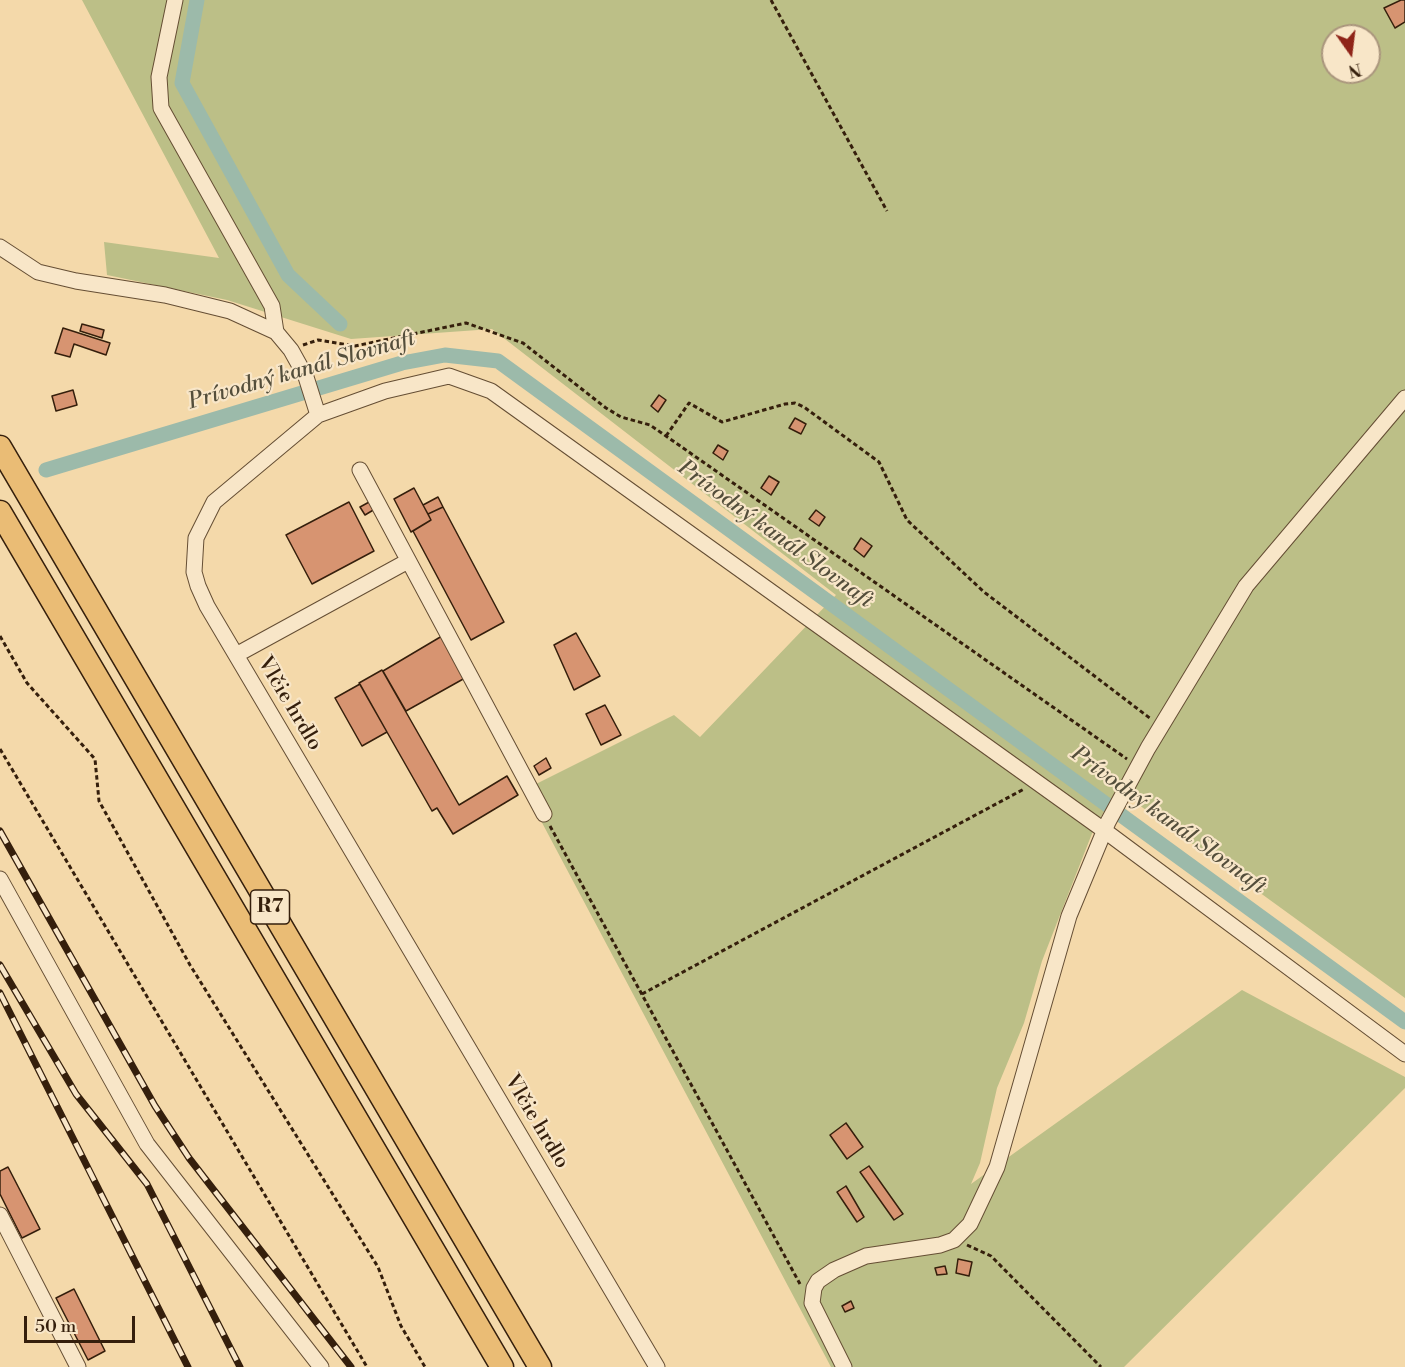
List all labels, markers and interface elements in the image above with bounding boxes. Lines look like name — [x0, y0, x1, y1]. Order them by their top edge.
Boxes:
north arrow — [1321, 24, 1381, 84]
text: N — [1346, 58, 1363, 81]
water label: Prívodný kanál Slovnaft — [186, 326, 418, 416]
water label: Prívodný kanál Slovnaft — [672, 455, 878, 615]
street label: Vlčie hrdlo — [251, 652, 327, 756]
water label: Prívodný kanál Slovnaft — [1065, 741, 1271, 901]
road number: R7 — [250, 890, 290, 924]
street label: Vlčie hrdlo — [498, 1070, 574, 1174]
scale bar — [27, 1304, 138, 1342]
text: 50 m — [35, 1315, 76, 1338]

